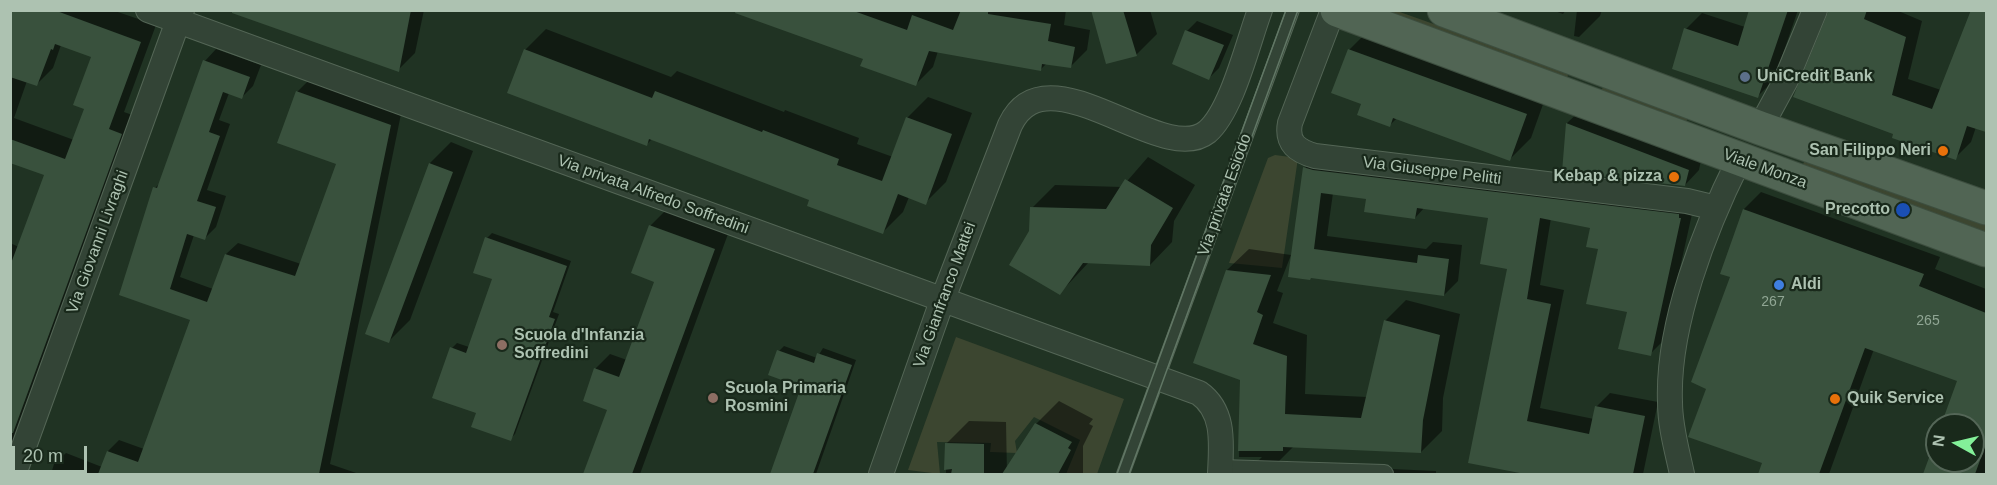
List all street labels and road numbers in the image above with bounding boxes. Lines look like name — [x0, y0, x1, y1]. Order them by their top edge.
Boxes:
street label: Via privata Esiodo — [1194, 131, 1256, 259]
street label: Viale Monza — [1720, 145, 1810, 193]
street label: Via privata Alfredo Soffredini — [555, 151, 751, 239]
street label: Via Giuseppe Pelitti — [1362, 153, 1502, 189]
street label: Via Giovanni Livraghi — [63, 168, 133, 316]
street label: Via Gianfranco Mattei — [910, 220, 980, 370]

